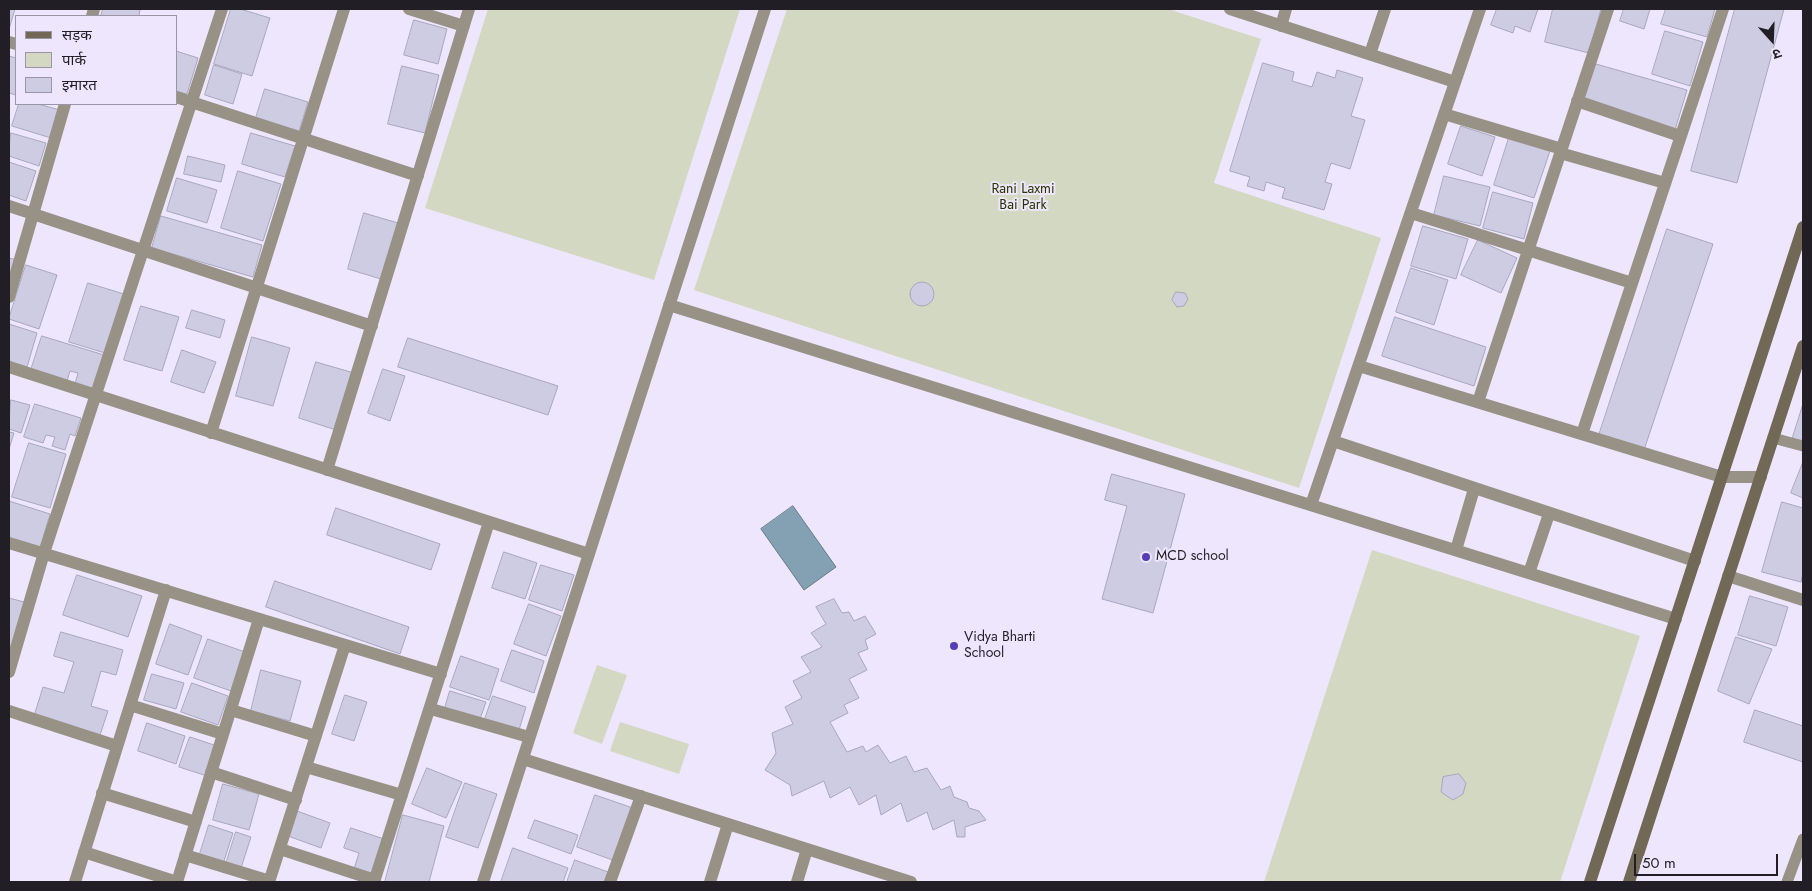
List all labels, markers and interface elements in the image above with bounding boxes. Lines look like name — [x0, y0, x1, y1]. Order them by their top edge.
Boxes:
legend — [15, 15, 178, 105]
north arrow — [1747, 15, 1797, 65]
text: सड़क — [62, 24, 92, 46]
text: उ — [1770, 43, 1784, 65]
text: पार्क — [62, 49, 86, 71]
text: इमारत — [62, 74, 97, 96]
park label: Rani Laxmi Bai Park — [991, 182, 1055, 214]
place label: MCD school — [1156, 549, 1229, 565]
marker: MCD school — [1140, 551, 1152, 563]
place label: Vidya Bharti School — [964, 630, 1036, 662]
marker: Vidya Bharti School — [948, 640, 960, 652]
scale bar — [1637, 844, 1781, 876]
text: 50 m — [1642, 852, 1676, 874]

